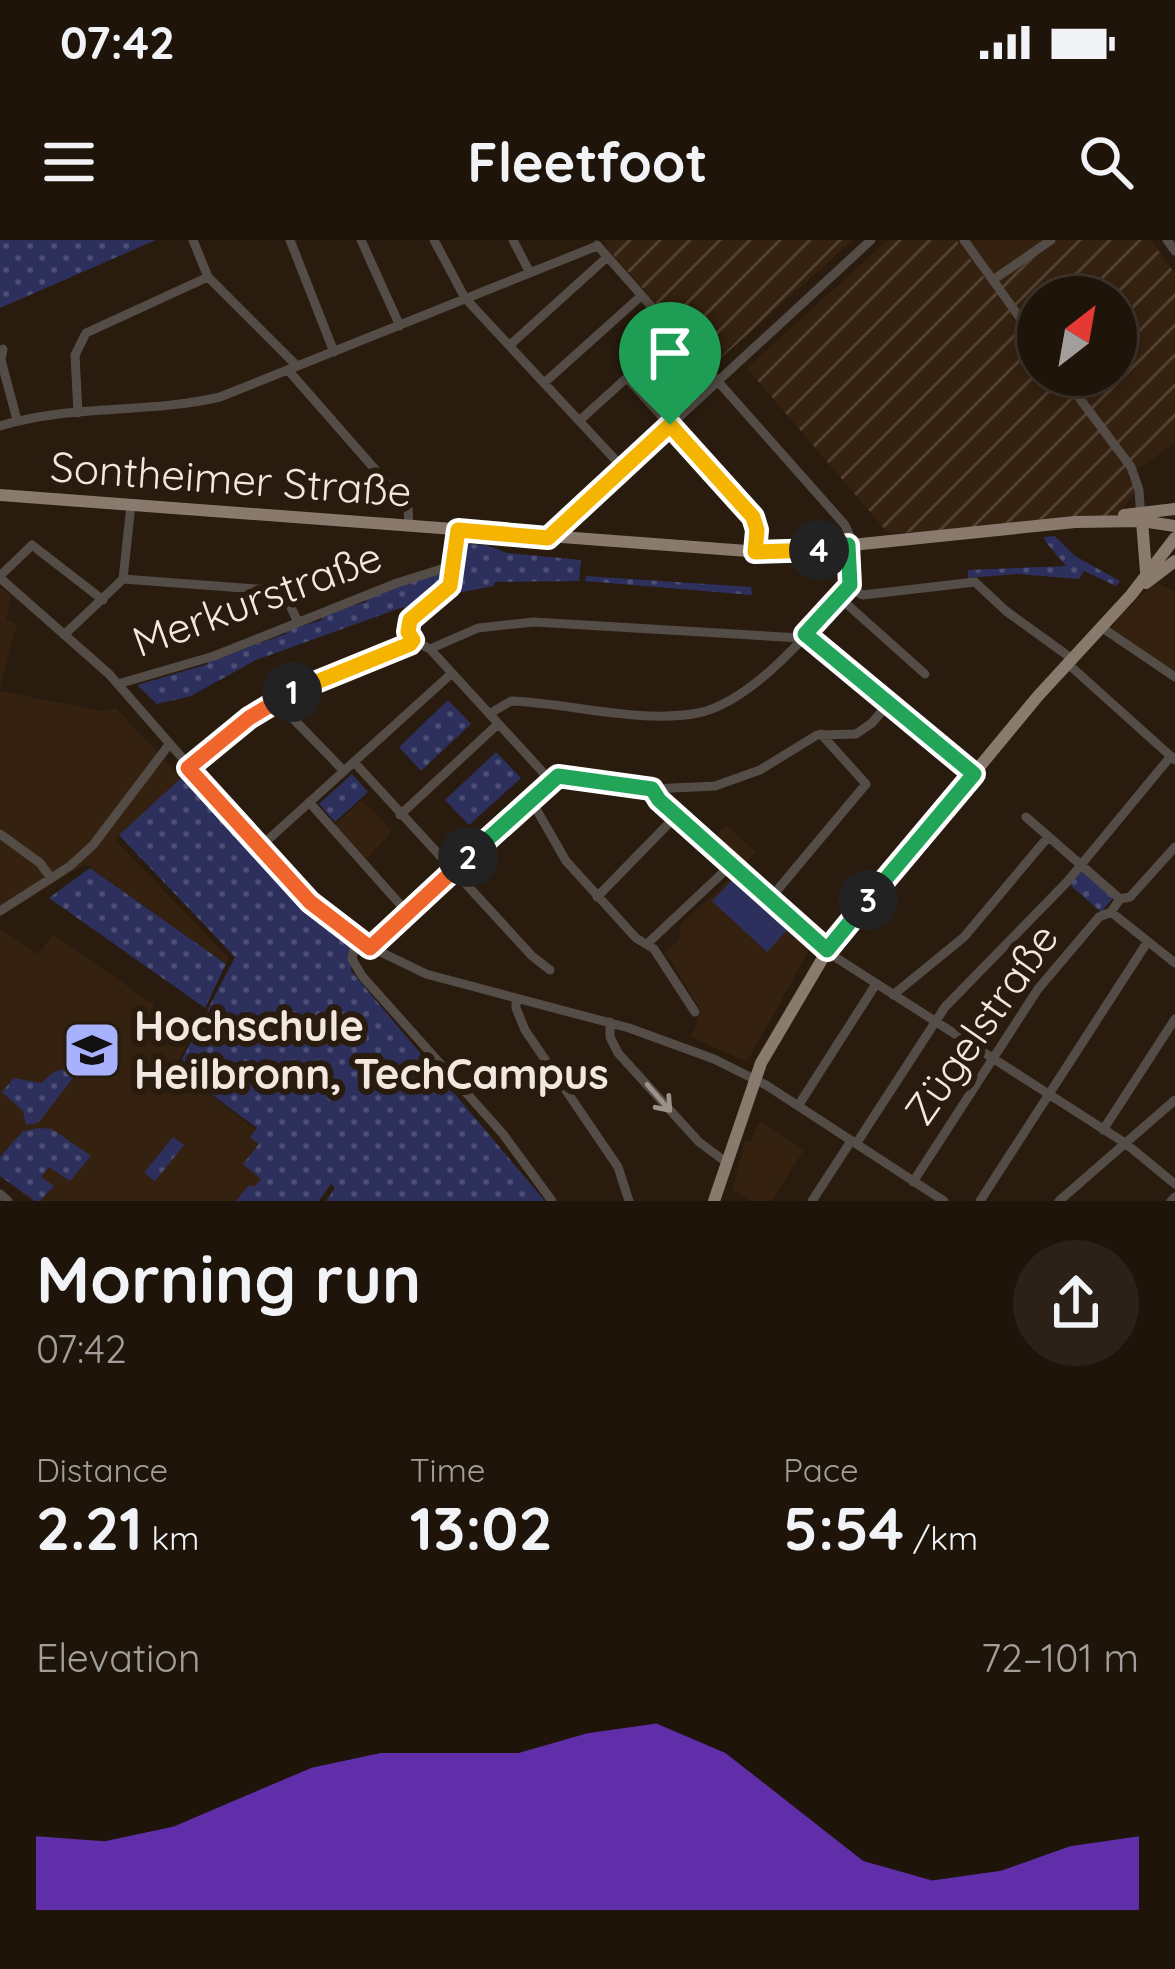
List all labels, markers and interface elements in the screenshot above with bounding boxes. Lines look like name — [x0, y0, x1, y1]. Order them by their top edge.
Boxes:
text: 07:42 — [60, 14, 175, 70]
text: Fleetfoot — [467, 128, 708, 196]
icon: menu — [36, 129, 102, 195]
icon: search — [1073, 129, 1139, 195]
north arrow — [1017, 276, 1137, 396]
map controls — [1017, 276, 1137, 396]
pin — [619, 302, 721, 425]
icon: arrive — [637, 320, 703, 386]
street label: Sontheimer Straße — [49, 439, 413, 518]
pin: 4 — [789, 520, 849, 580]
street label: Merkurstraße — [125, 529, 389, 668]
text: 4 — [809, 529, 829, 570]
pin: 1 — [262, 662, 322, 722]
text: 1 — [286, 671, 298, 712]
pin: 2 — [438, 827, 498, 887]
text: 2 — [459, 836, 477, 877]
pin: 3 — [838, 870, 898, 930]
text: 3 — [859, 879, 877, 920]
street label: Zügelstraße — [892, 913, 1069, 1134]
place label: Hochschule Heilbronn, TechCampus — [134, 999, 609, 1100]
school or university icon: Hochschule Heilbronn, TechCampus — [61, 1019, 123, 1081]
one-way arrow — [644, 1083, 672, 1113]
text: Morning run — [36, 1237, 421, 1320]
button: share — [1013, 1240, 1139, 1366]
text: 07:42 — [36, 1324, 127, 1373]
text: Distance — [36, 1449, 168, 1490]
text: Time — [410, 1449, 485, 1490]
text: Pace — [783, 1449, 859, 1490]
text: 2.21 — [36, 1490, 143, 1565]
text: 13:02 — [410, 1490, 553, 1565]
text: 5:54 — [783, 1490, 904, 1565]
text: km — [143, 1517, 199, 1558]
text: /km — [904, 1517, 978, 1558]
text: Elevation — [36, 1633, 200, 1682]
text: 72–101 m — [981, 1633, 1139, 1682]

